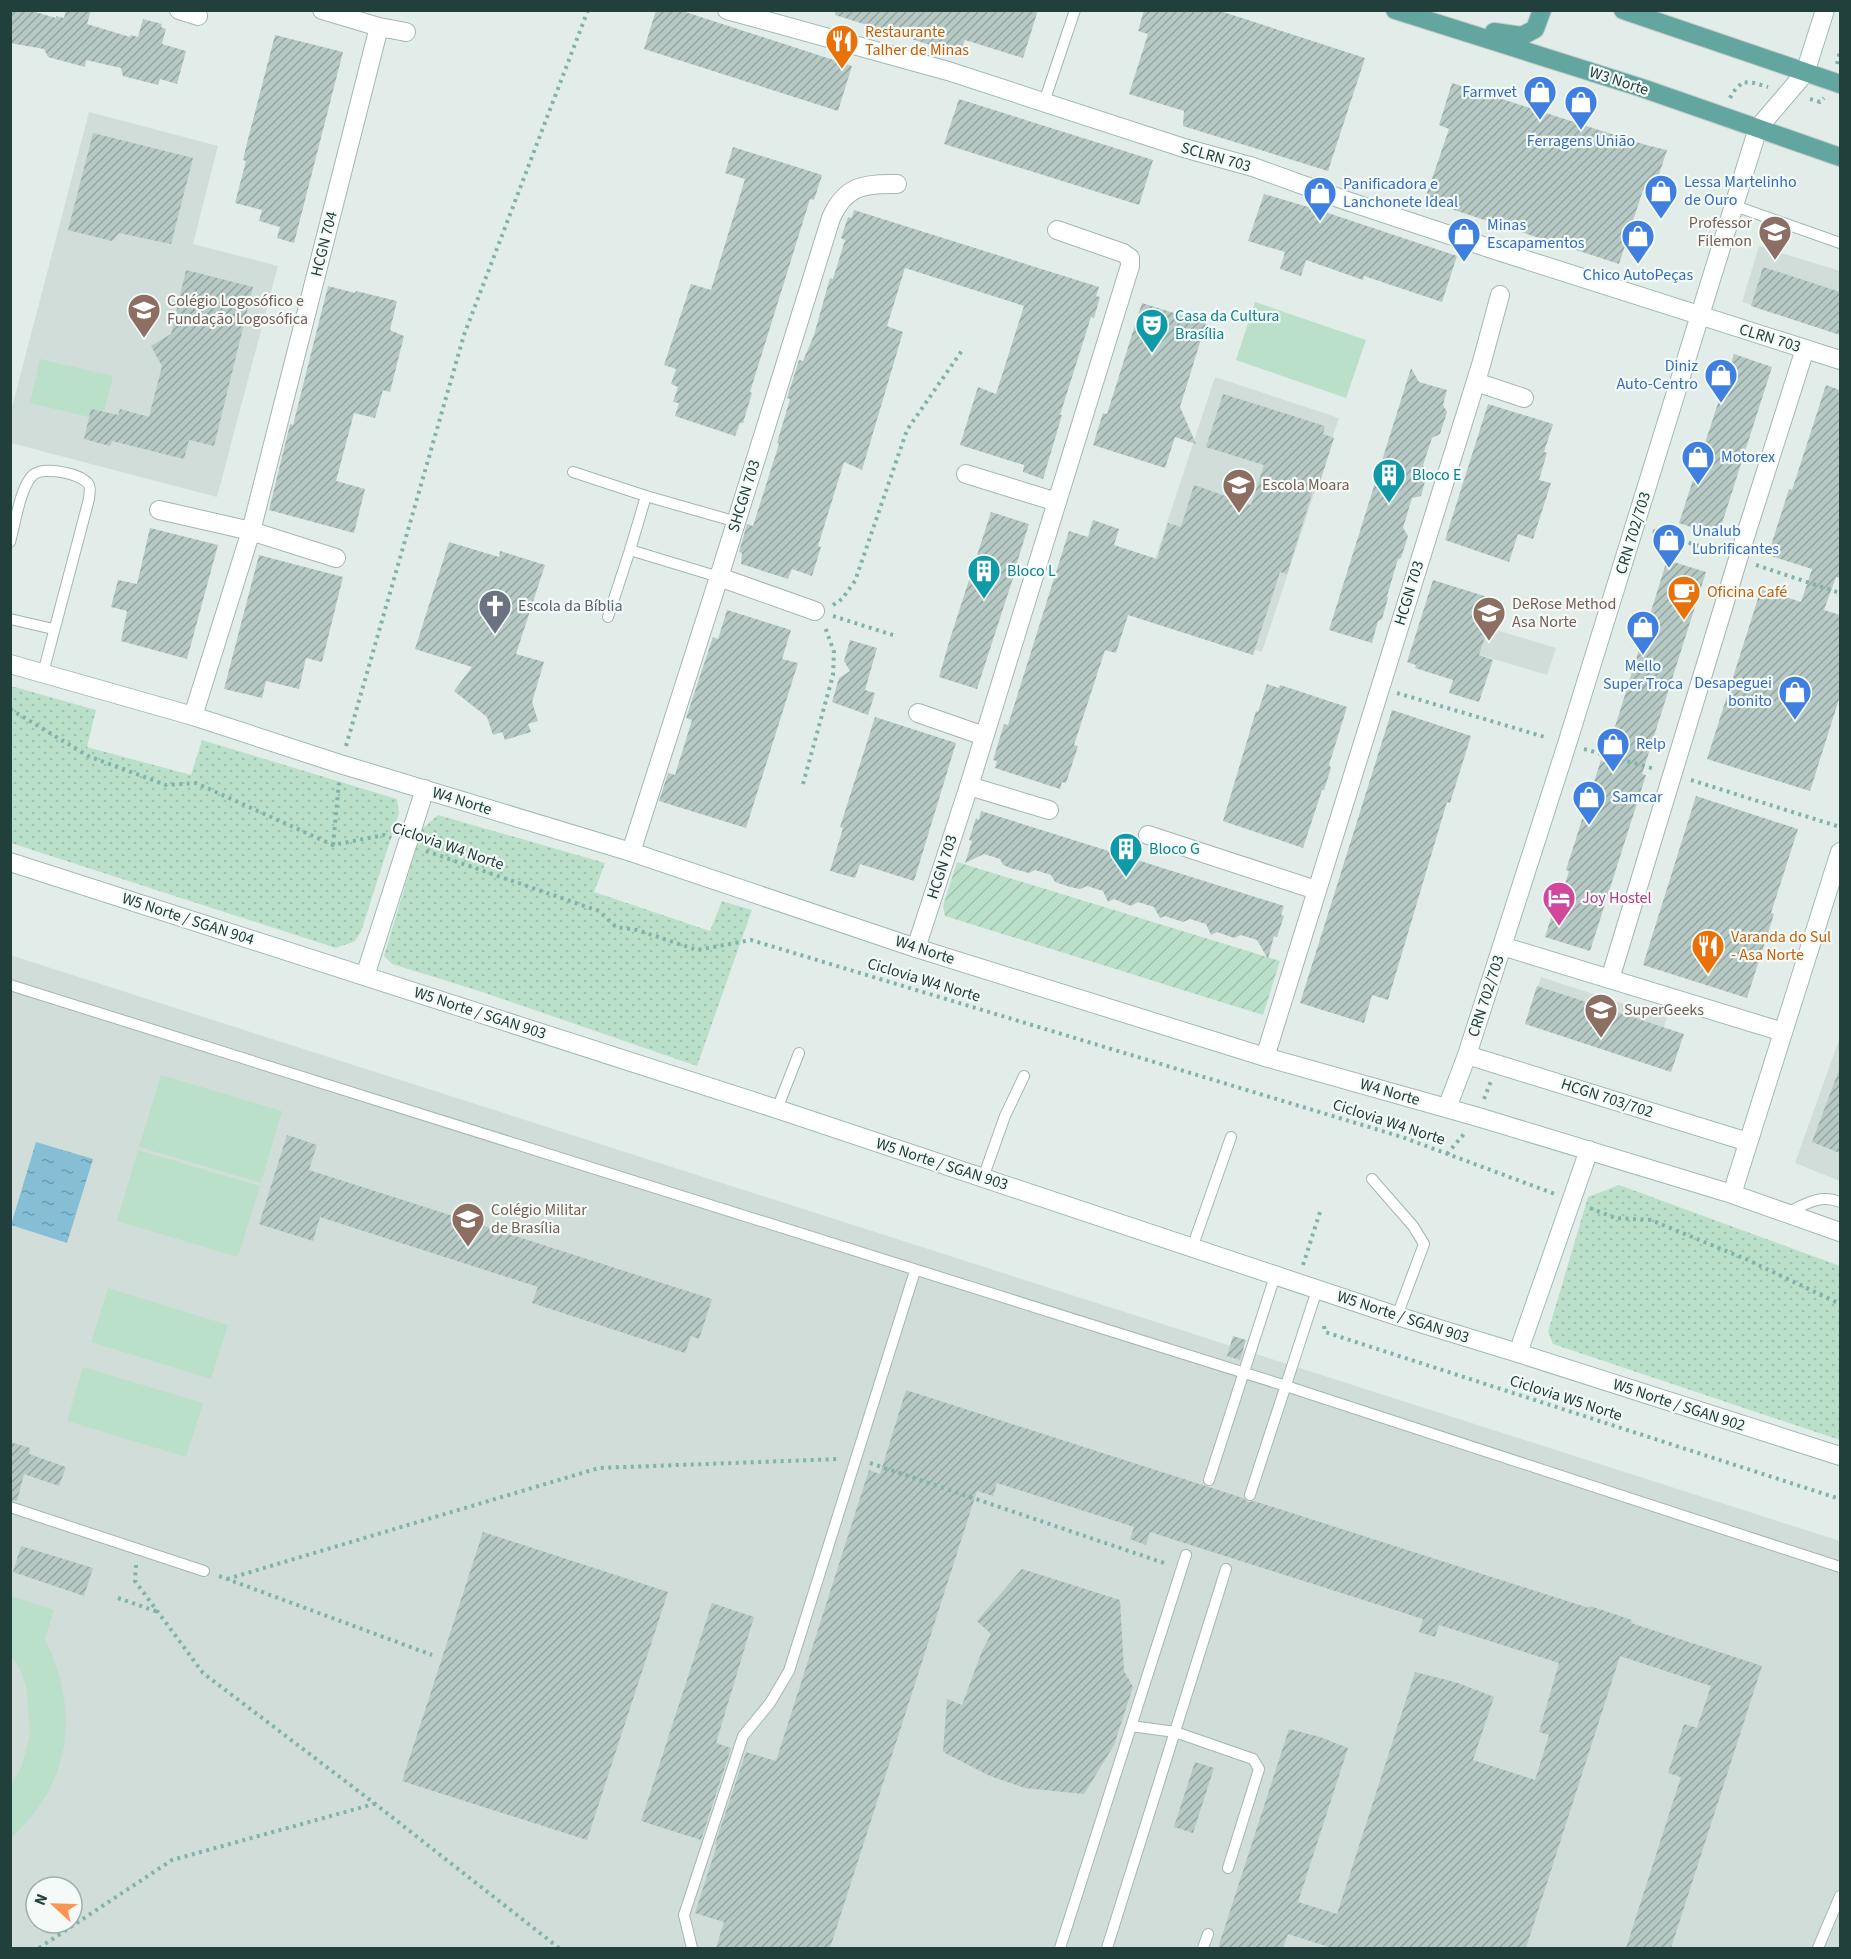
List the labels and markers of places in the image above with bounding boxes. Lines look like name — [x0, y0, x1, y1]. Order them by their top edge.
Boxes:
place label: Restaurante Talher de Minas — [865, 21, 969, 61]
restaurant icon: Restaurante Talher de Minas — [824, 23, 860, 70]
shop icon: Farmvet — [1522, 74, 1558, 121]
place label: Farmvet — [1462, 81, 1518, 103]
shop icon: Ferragens União — [1563, 84, 1599, 131]
place label: Ferragens União — [1527, 130, 1635, 152]
place label: Lessa Martelinho de Ouro — [1684, 171, 1797, 211]
place label: Panificadora e Lanchonete Ideal — [1343, 173, 1458, 213]
shop icon: Lessa Martelinho de Ouro — [1643, 173, 1679, 220]
shop icon: Panificadora e Lanchonete Ideal — [1302, 175, 1338, 222]
place label: Professor Filemon — [1689, 212, 1752, 252]
place label: Minas Escapamentos — [1487, 214, 1585, 254]
school or university icon: Professor Filemon — [1757, 214, 1793, 261]
shop icon: Minas Escapamentos — [1446, 216, 1482, 263]
shop icon: Chico AutoPeças — [1620, 218, 1656, 265]
place label: Chico AutoPeças — [1583, 264, 1693, 286]
place label: Colégio Logosófico e Fundação Logosófica — [167, 290, 308, 330]
school or university icon: Colégio Logosófico e Fundação Logosófica — [126, 292, 162, 339]
place label: Casa da Cultura Brasília — [1175, 305, 1279, 345]
theatre icon: Casa da Cultura Brasília — [1134, 307, 1170, 354]
place label: Diniz Auto-Centro — [1616, 355, 1698, 395]
shop icon: Diniz Auto-Centro — [1703, 357, 1739, 404]
shop icon: Motorex — [1680, 439, 1716, 486]
place label: Motorex — [1721, 446, 1775, 468]
building icon: Bloco E — [1371, 457, 1407, 504]
place label: Bloco E — [1412, 464, 1461, 486]
school or university icon: Escola Moara — [1221, 467, 1257, 514]
place label: Escola Moara — [1262, 474, 1350, 496]
place label: Unalub Lubrificantes — [1692, 520, 1779, 560]
shop icon: Unalub Lubrificantes — [1651, 522, 1687, 569]
building icon: Bloco L — [966, 553, 1002, 600]
place label: Bloco L — [1007, 560, 1056, 582]
cafe icon: Oficina Café — [1666, 574, 1702, 621]
place label: Oficina Café — [1707, 581, 1787, 603]
church icon: Escola da Bíblia — [477, 588, 513, 635]
place label: DeRose Method Asa Norte — [1512, 593, 1616, 633]
place label: Escola da Bíblia — [518, 595, 623, 617]
school or university icon: DeRose Method Asa Norte — [1471, 595, 1507, 642]
shop icon: Mello Super Troca — [1625, 609, 1661, 656]
place label: Mello Super Troca — [1603, 655, 1683, 695]
place label: Desapeguei bonito — [1694, 672, 1772, 712]
shop icon: Desapeguei bonito — [1777, 674, 1813, 721]
shop icon: Relp — [1595, 726, 1631, 773]
place label: Relp — [1636, 733, 1666, 755]
shop icon: Samcar — [1571, 779, 1607, 826]
place label: Samcar — [1612, 786, 1663, 808]
building icon: Bloco G — [1108, 831, 1144, 878]
place label: Bloco G — [1149, 838, 1200, 860]
hotel icon: Joy Hostel — [1541, 880, 1577, 927]
place label: Joy Hostel — [1582, 887, 1652, 909]
place label: Varanda do Sul - Asa Norte — [1731, 926, 1831, 966]
restaurant icon: Varanda do Sul - Asa Norte — [1690, 928, 1726, 975]
school or university icon: SuperGeeks — [1583, 992, 1619, 1039]
place label: SuperGeeks — [1624, 999, 1704, 1021]
place label: Colégio Militar de Brasília — [491, 1199, 587, 1239]
school or university icon: Colégio Militar de Brasília — [450, 1201, 486, 1248]

